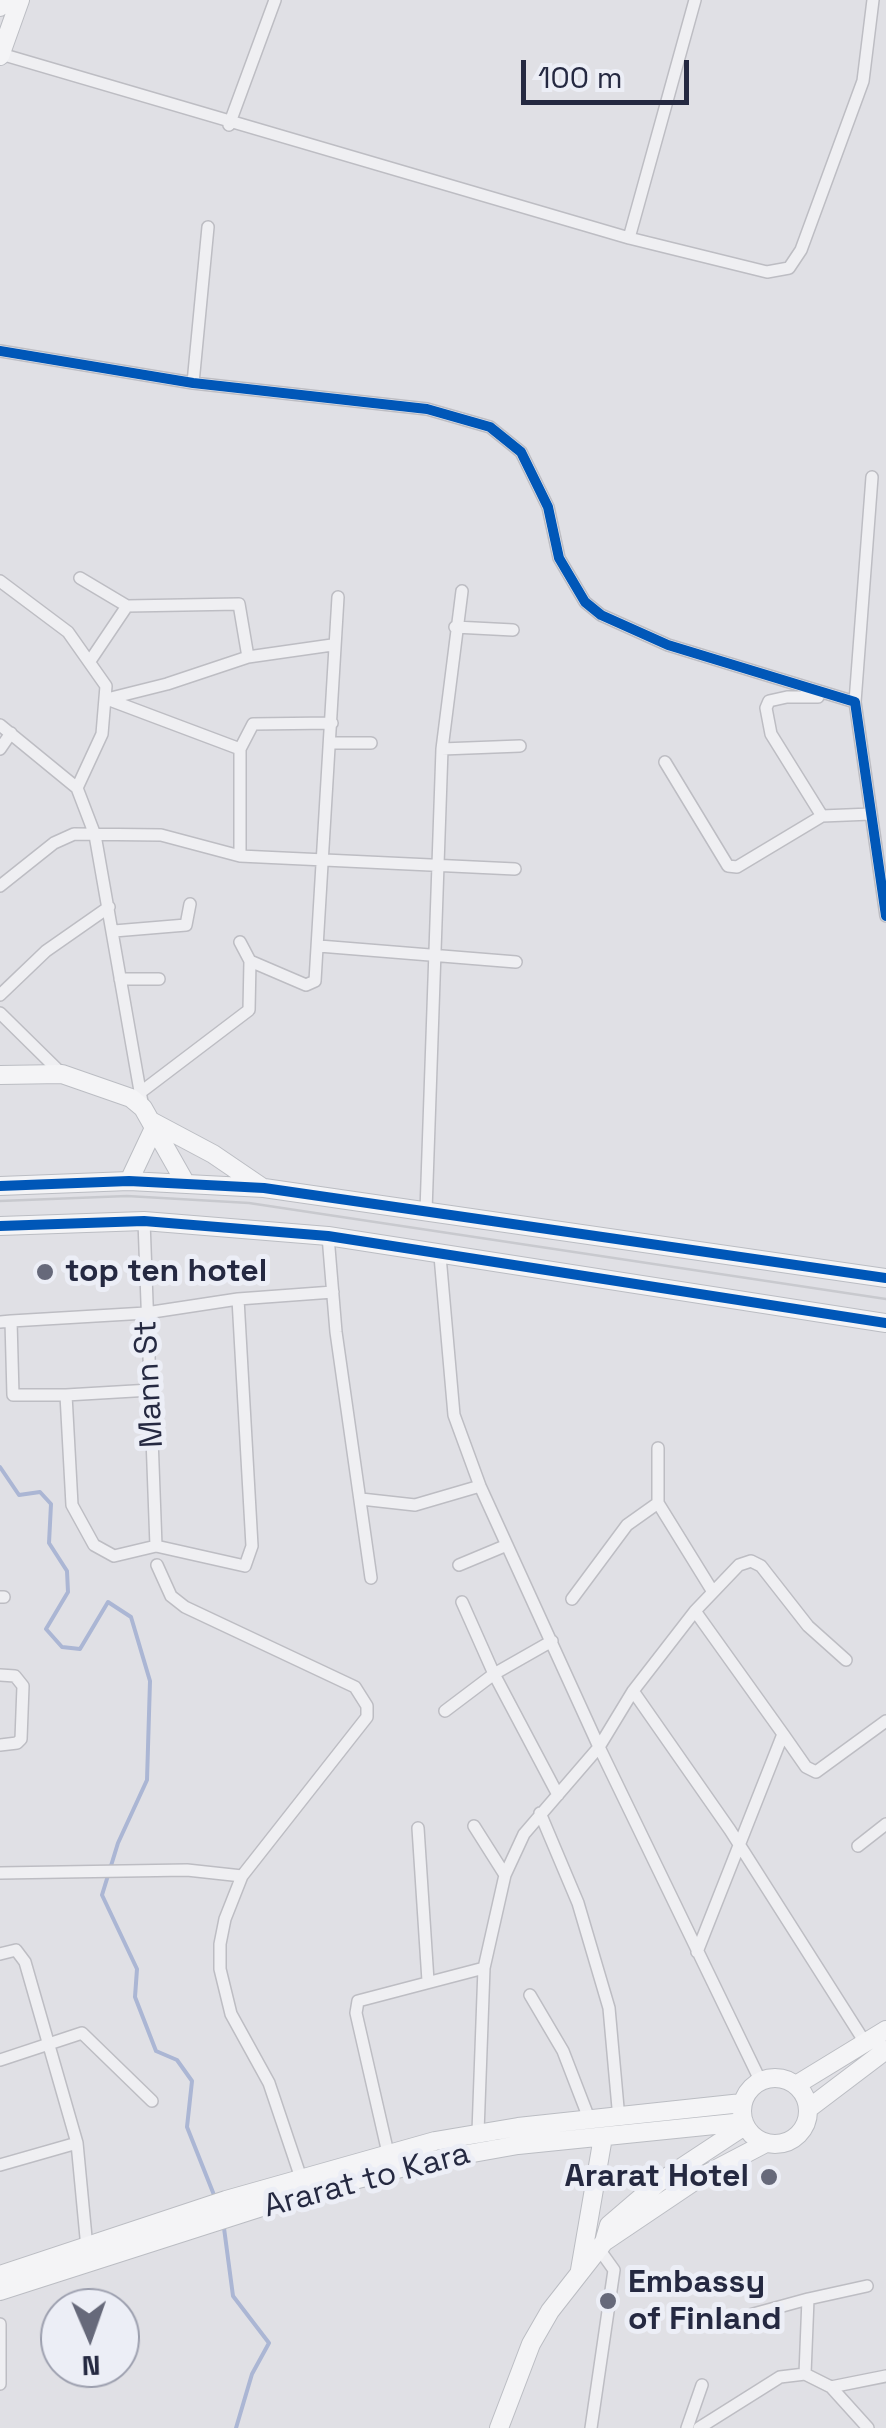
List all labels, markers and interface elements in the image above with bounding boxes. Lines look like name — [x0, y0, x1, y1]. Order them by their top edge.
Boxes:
scale bar — [526, 40, 694, 102]
text: 100 m — [538, 58, 623, 97]
place label: top ten hotel — [65, 1253, 267, 1291]
marker: top ten hotel — [34, 1261, 56, 1283]
street label: Mann St — [127, 1319, 173, 1449]
street label: Ararat to Kara — [260, 2135, 474, 2227]
place label: Ararat Hotel — [565, 2158, 749, 2196]
marker: Ararat Hotel — [758, 2166, 780, 2188]
place label: Embassy of Finland — [628, 2264, 782, 2339]
north arrow — [40, 2288, 140, 2388]
marker: Embassy of Finland — [597, 2290, 619, 2312]
text: N — [81, 2348, 101, 2384]

